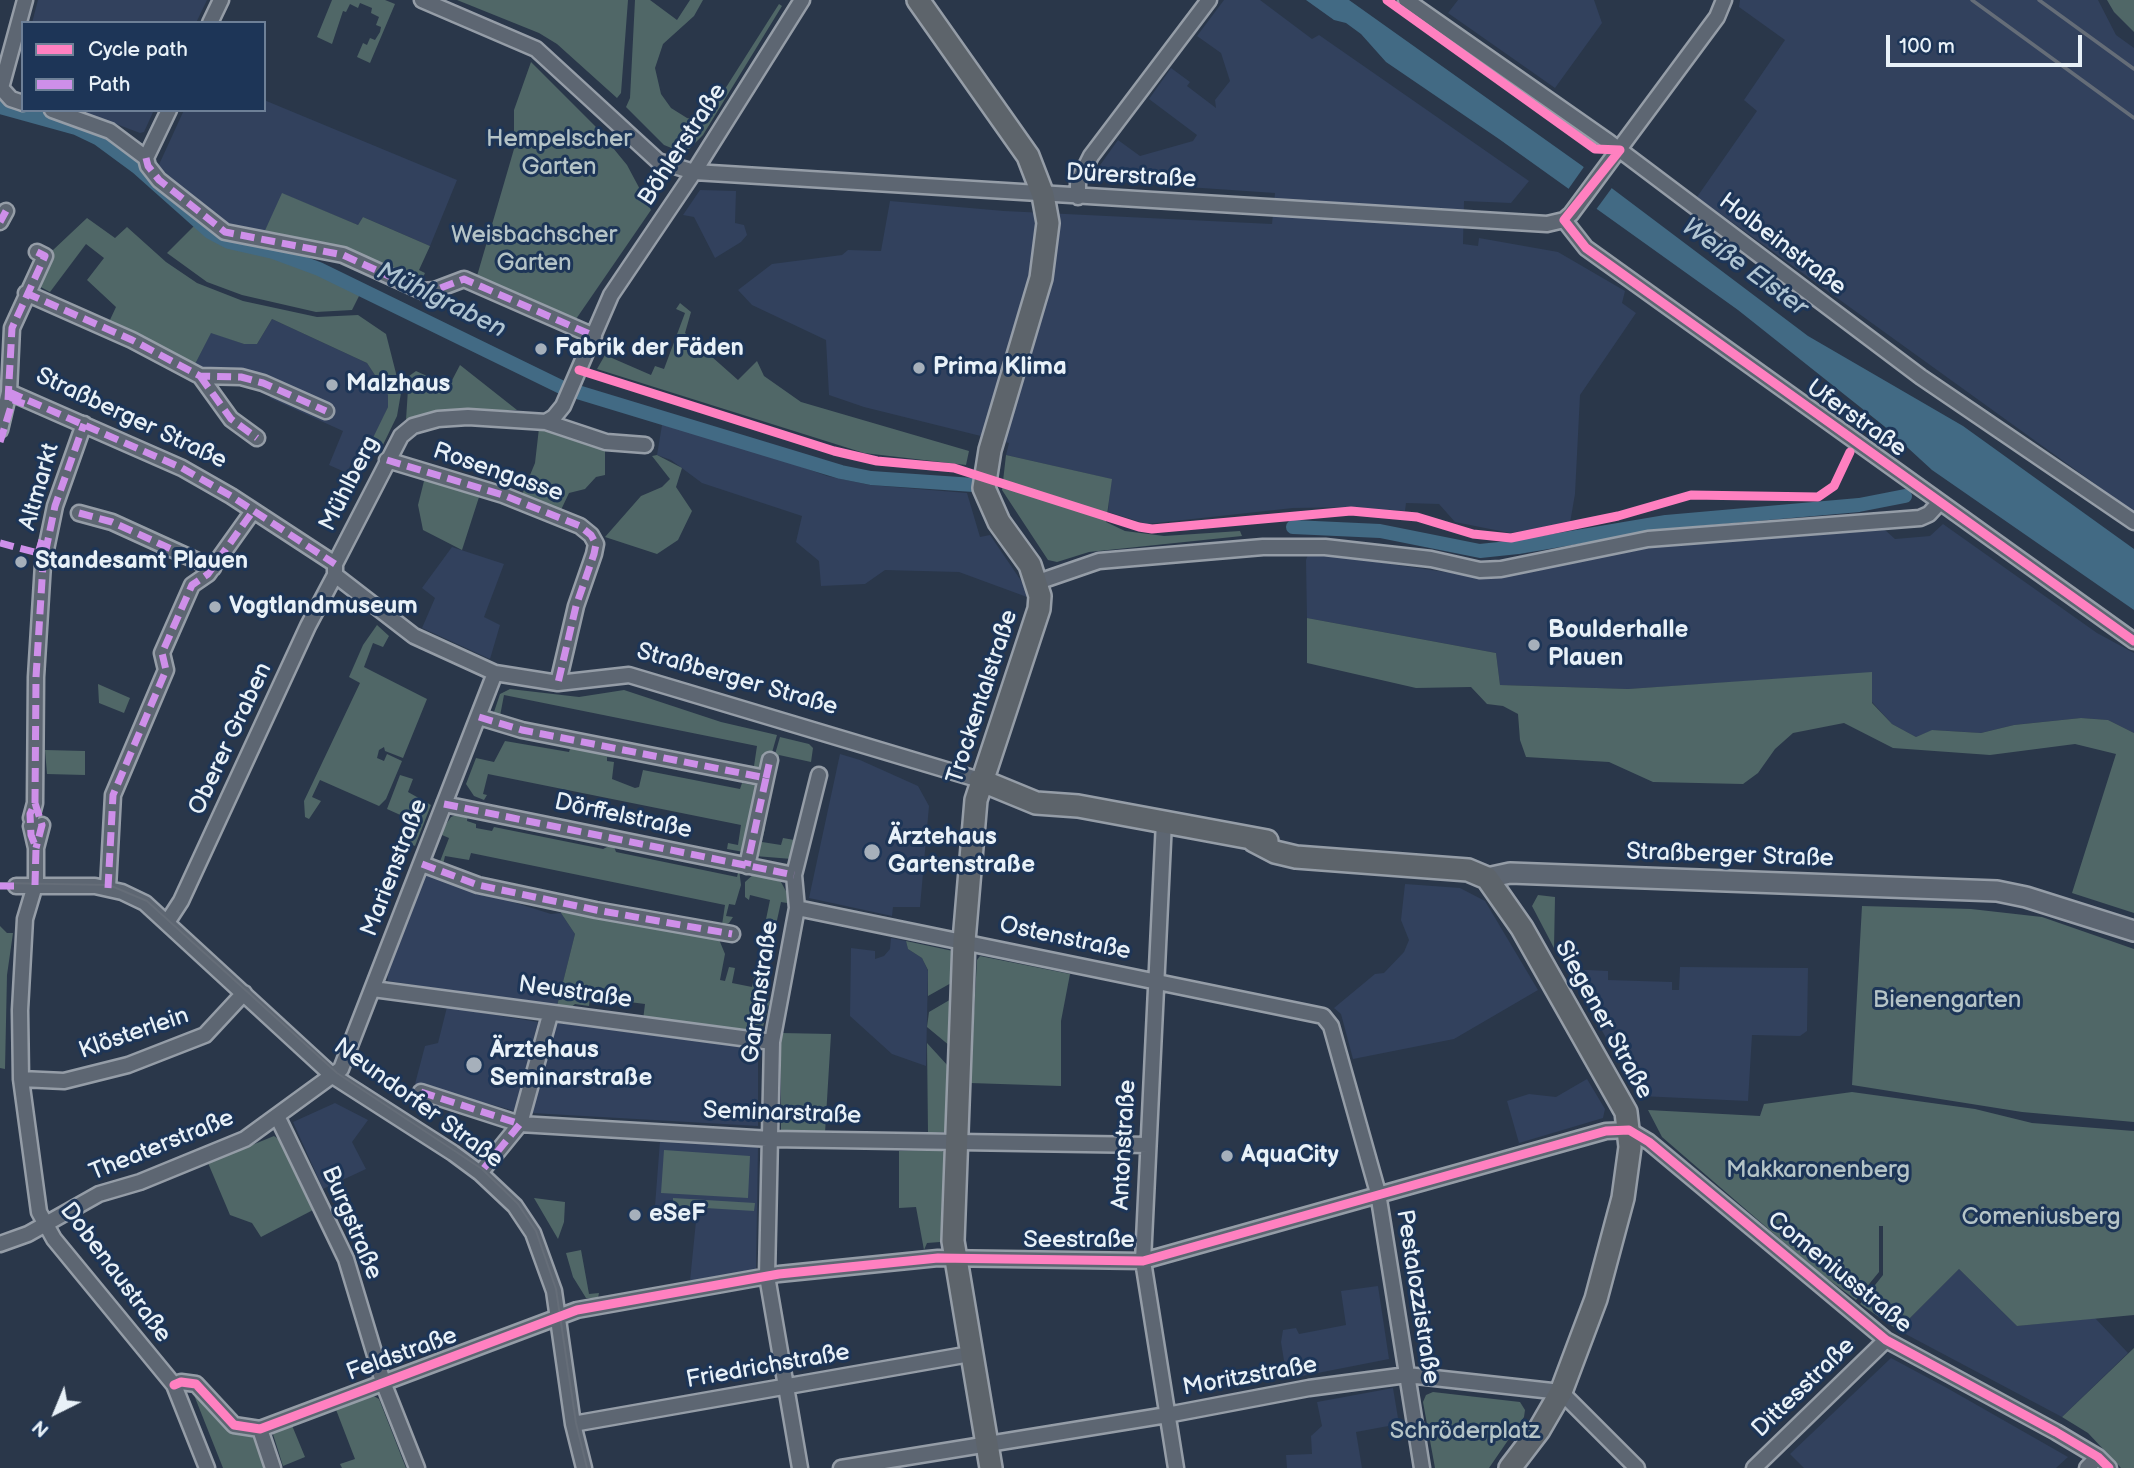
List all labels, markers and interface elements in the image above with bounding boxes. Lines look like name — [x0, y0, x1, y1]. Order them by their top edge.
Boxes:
legend — [21, 21, 266, 112]
scale bar — [1889, 21, 2085, 65]
text: 100 m — [1899, 34, 1955, 59]
text: Cycle path — [88, 37, 188, 62]
text: Path — [88, 72, 130, 97]
street label: Böhlerstraße — [633, 78, 733, 212]
park label: Hempelscher Garten — [486, 126, 632, 182]
street label: Dürerstraße — [1065, 159, 1197, 195]
street label: Holbeinstraße — [1713, 188, 1851, 302]
water label: Weiße Elster — [1675, 212, 1813, 324]
park label: Weisbachscher Garten — [451, 222, 617, 278]
water label: Mühlgraben — [371, 256, 511, 346]
place label: Fabrik der Fäden — [555, 335, 744, 363]
marker: Fabrik der Fäden — [533, 341, 549, 357]
place label: Prima Klima — [933, 354, 1067, 382]
marker: Prima Klima — [911, 360, 927, 376]
street label: Straßberger Straße — [31, 362, 231, 476]
place label: Malzhaus — [346, 371, 450, 399]
street label: Uferstraße — [1800, 374, 1912, 464]
marker: Malzhaus — [324, 377, 340, 393]
street label: Mühlberg — [314, 432, 386, 536]
street label: Rosengasse — [429, 437, 567, 509]
street label: Altmarkt — [14, 440, 66, 534]
place label: Standesamt Plauen — [35, 548, 248, 576]
marker: Standesamt Plauen — [13, 554, 29, 570]
place label: Vogtlandmuseum — [229, 593, 418, 621]
marker: Vogtlandmuseum — [207, 599, 223, 615]
street label: Trockentalstraße — [941, 606, 1025, 788]
place label: Boulderhalle Plauen — [1548, 617, 1688, 673]
marker: Boulderhalle Plauen — [1526, 637, 1542, 653]
street label: Straßberger Straße — [633, 638, 841, 722]
street label: Oberer Graben — [183, 658, 279, 820]
street label: Dörffelstraße — [552, 788, 694, 846]
street label: Marienstraße — [356, 795, 434, 941]
place label: Ärztehaus Gartenstraße — [888, 824, 1035, 880]
street label: Straßberger Straße — [1626, 838, 1834, 874]
marker: Ärztehaus Gartenstraße — [862, 842, 882, 862]
street label: Ostenstraße — [997, 911, 1133, 967]
street label: Gartenstraße — [737, 919, 785, 1065]
street label: Siegener Straße — [1548, 936, 1658, 1104]
street label: Neustraße — [516, 971, 634, 1015]
park label: Bienengarten — [1873, 987, 2021, 1015]
street label: Klösterlein — [75, 1002, 193, 1066]
street label: Neundorfer Straße — [328, 1033, 508, 1175]
place label: Ärztehaus Seminarstraße — [490, 1037, 652, 1093]
marker: Ärztehaus Seminarstraße — [464, 1055, 484, 1075]
street label: Antonstraße — [1107, 1079, 1143, 1211]
street label: Seminarstraße — [702, 1097, 862, 1131]
street label: Theaterstraße — [86, 1104, 238, 1188]
place label: AquaCity — [1241, 1142, 1339, 1170]
marker: AquaCity — [1219, 1148, 1235, 1164]
park label: Makkaronenberg — [1726, 1157, 1910, 1185]
street label: Burgstraße — [314, 1162, 388, 1284]
street label: Dobenaustraße — [53, 1197, 177, 1349]
place label: eSeF — [649, 1201, 706, 1229]
park label: Comeniusberg — [1962, 1204, 2120, 1232]
street label: Comeniusstraße — [1761, 1206, 1917, 1340]
marker: eSeF — [627, 1207, 643, 1223]
street label: Pestalozzistraße — [1389, 1208, 1445, 1386]
street label: Seestraße — [1023, 1227, 1135, 1255]
street label: Feldstraße — [343, 1322, 461, 1388]
street label: Dittesstraße — [1747, 1332, 1861, 1444]
street label: Friedrichstraße — [684, 1338, 852, 1396]
street label: Moritzstraße — [1180, 1351, 1320, 1403]
north arrow — [21, 1377, 91, 1447]
text: N — [28, 1414, 54, 1441]
park label: Schröderplatz — [1390, 1418, 1540, 1446]

